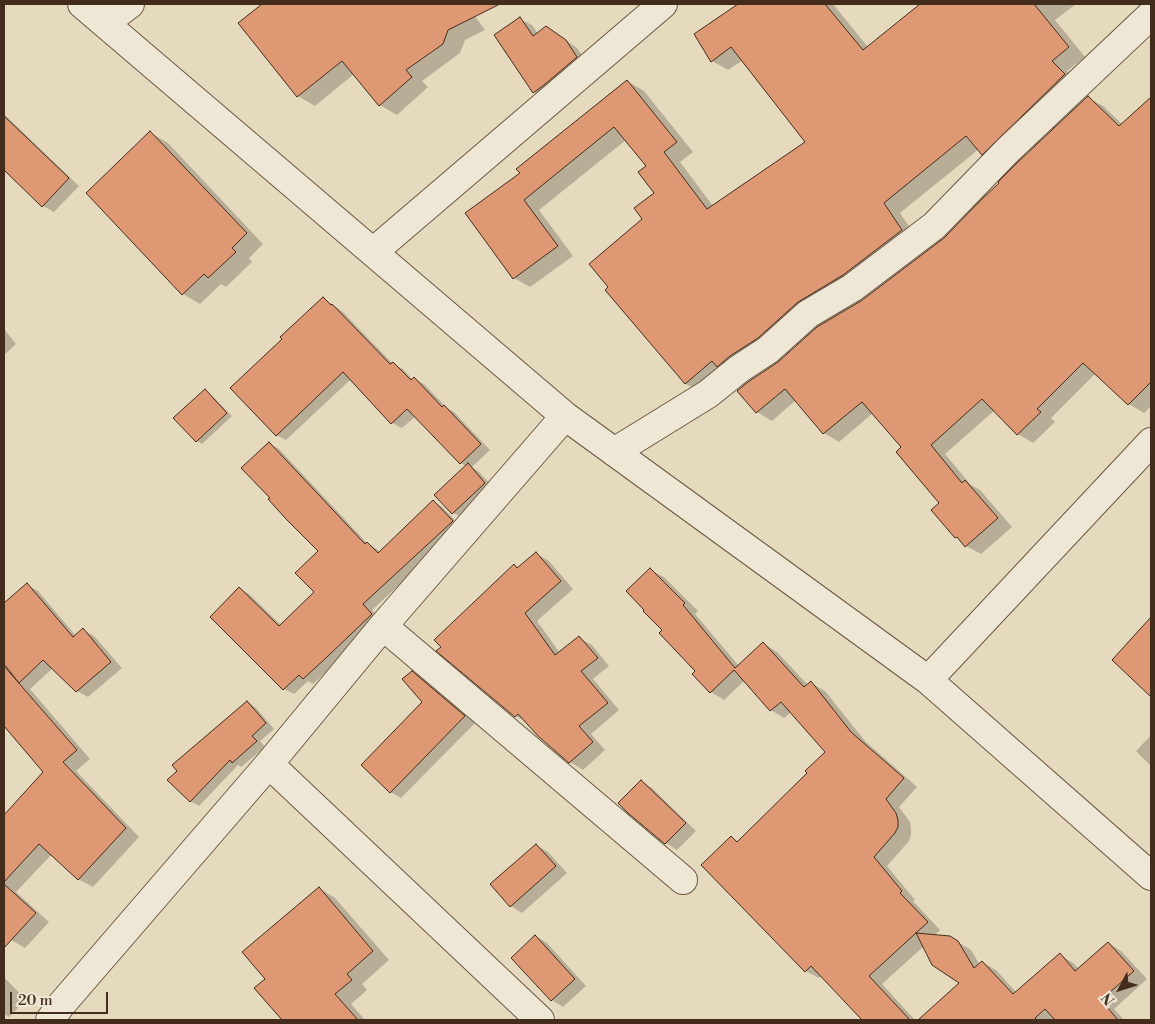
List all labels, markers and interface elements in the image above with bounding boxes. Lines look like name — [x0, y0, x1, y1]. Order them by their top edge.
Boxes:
north arrow — [1095, 964, 1145, 1014]
scale bar — [12, 982, 110, 1014]
text: N — [1098, 989, 1119, 1009]
text: 20 m — [18, 991, 53, 1010]

